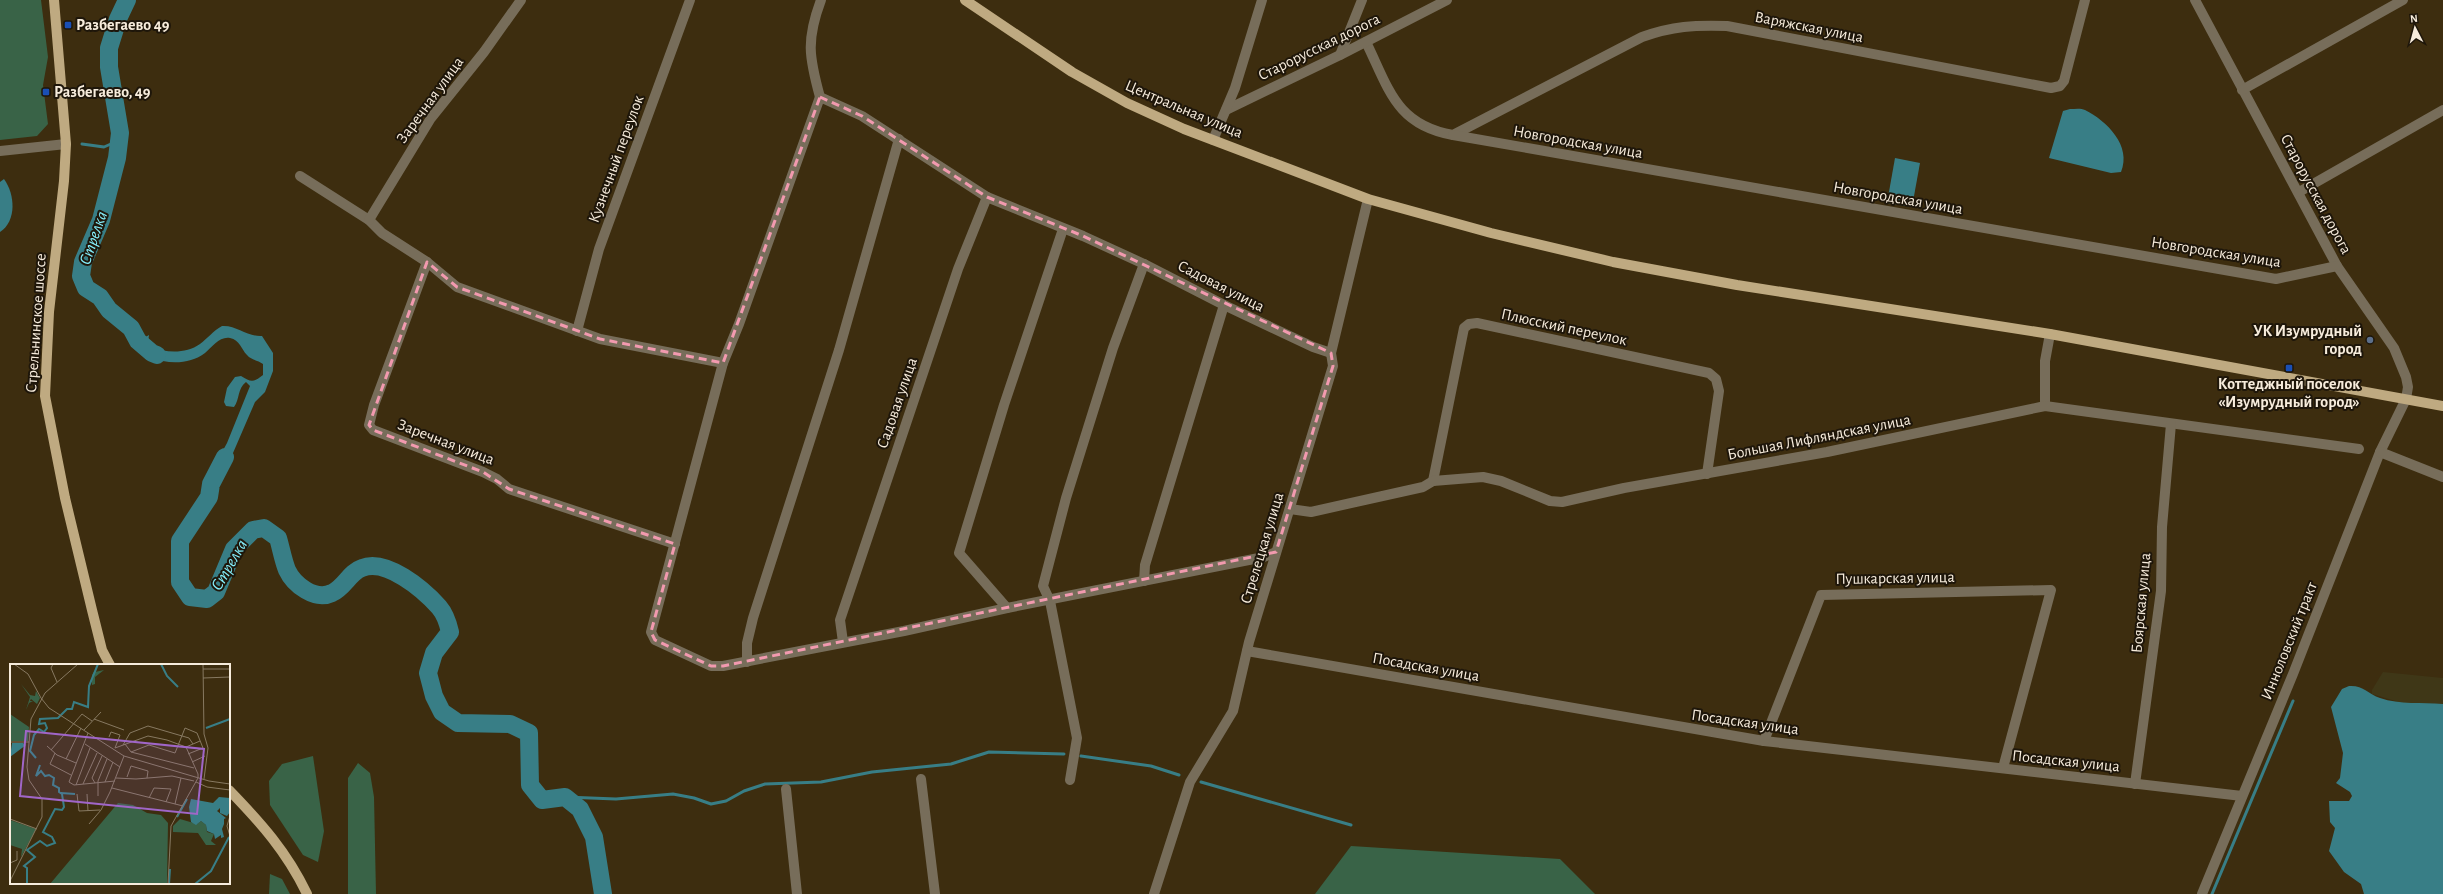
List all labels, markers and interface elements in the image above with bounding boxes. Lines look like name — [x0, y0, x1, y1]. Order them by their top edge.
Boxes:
north arrow — [2395, 8, 2435, 48]
street label: Варяжская улица — [1753, 9, 1865, 46]
street label: Старорусская дорога — [1255, 11, 1383, 84]
text: N — [2410, 13, 2418, 24]
place label: Разбегаево 49 — [76, 17, 170, 33]
marker: Разбегаево 49 — [63, 20, 73, 30]
street label: Заречная улица — [394, 54, 467, 147]
street label: Центральная улица — [1123, 77, 1245, 142]
place label: Разбегаево, 49 — [54, 84, 151, 100]
marker: Разбегаево, 49 — [41, 87, 51, 97]
street label: Кузнечный переулок — [586, 93, 648, 225]
street label: Новгородская улица — [1512, 123, 1644, 162]
street label: Старорусская дорога — [2277, 131, 2354, 257]
street label: Новгородская улица — [1832, 179, 1964, 218]
water label: Стрелка — [76, 209, 111, 267]
street label: Новгородская улица — [2150, 234, 2282, 271]
street label: Стрельнинское шоссе — [23, 253, 49, 393]
street label: Садовая улица — [1175, 257, 1267, 316]
street label: Плюсский переулок — [1499, 306, 1629, 349]
place label: УК Изумрудный город — [2253, 323, 2362, 357]
marker: УК Изумрудный город — [2365, 335, 2375, 345]
street label: Садовая улица — [874, 356, 921, 451]
marker: Коттеджный поселок «Изумрудный город» — [2284, 363, 2294, 373]
place label: Коттеджный поселок «Изумрудный город» — [2218, 376, 2360, 411]
street label: Большая Лифляндская улица — [1726, 411, 1912, 464]
street label: Заречная улица — [395, 416, 497, 469]
street label: Стрелецкая улица — [1237, 490, 1288, 606]
water label: Стрелка — [208, 537, 251, 594]
street label: Боярская улица — [2129, 552, 2154, 654]
street label: Пушкарская улица — [1835, 569, 1955, 588]
street label: Инноловский тракт — [2258, 580, 2320, 702]
street label: Посадская улица — [1371, 650, 1481, 685]
inset map — [10, 664, 230, 884]
street label: Посадская улица — [1690, 707, 1800, 738]
street label: Посадская улица — [2011, 747, 2121, 776]

